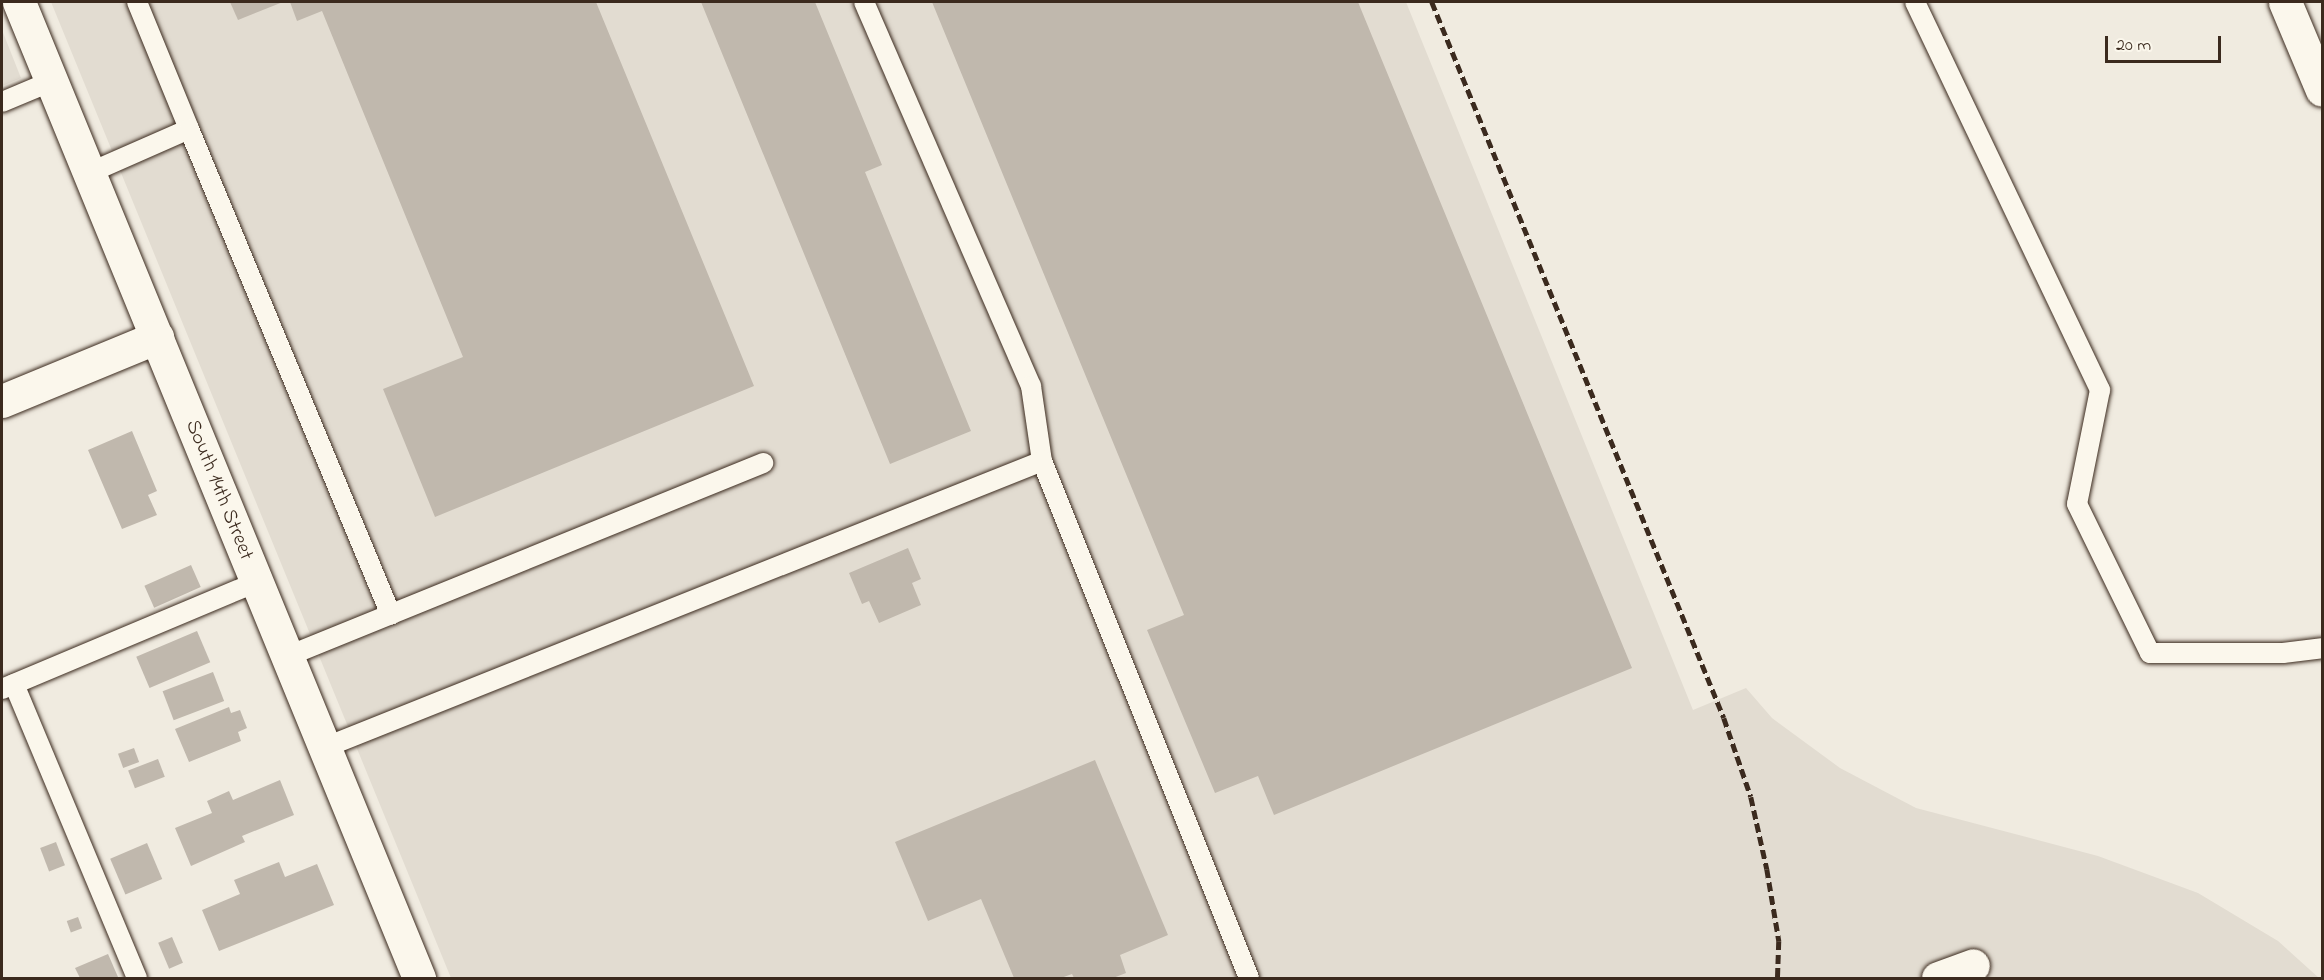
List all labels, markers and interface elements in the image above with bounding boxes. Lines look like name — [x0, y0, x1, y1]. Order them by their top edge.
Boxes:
scale bar — [2108, 24, 2224, 62]
text: 20 m — [2116, 33, 2151, 59]
street label: South 14th Street — [179, 416, 259, 564]

